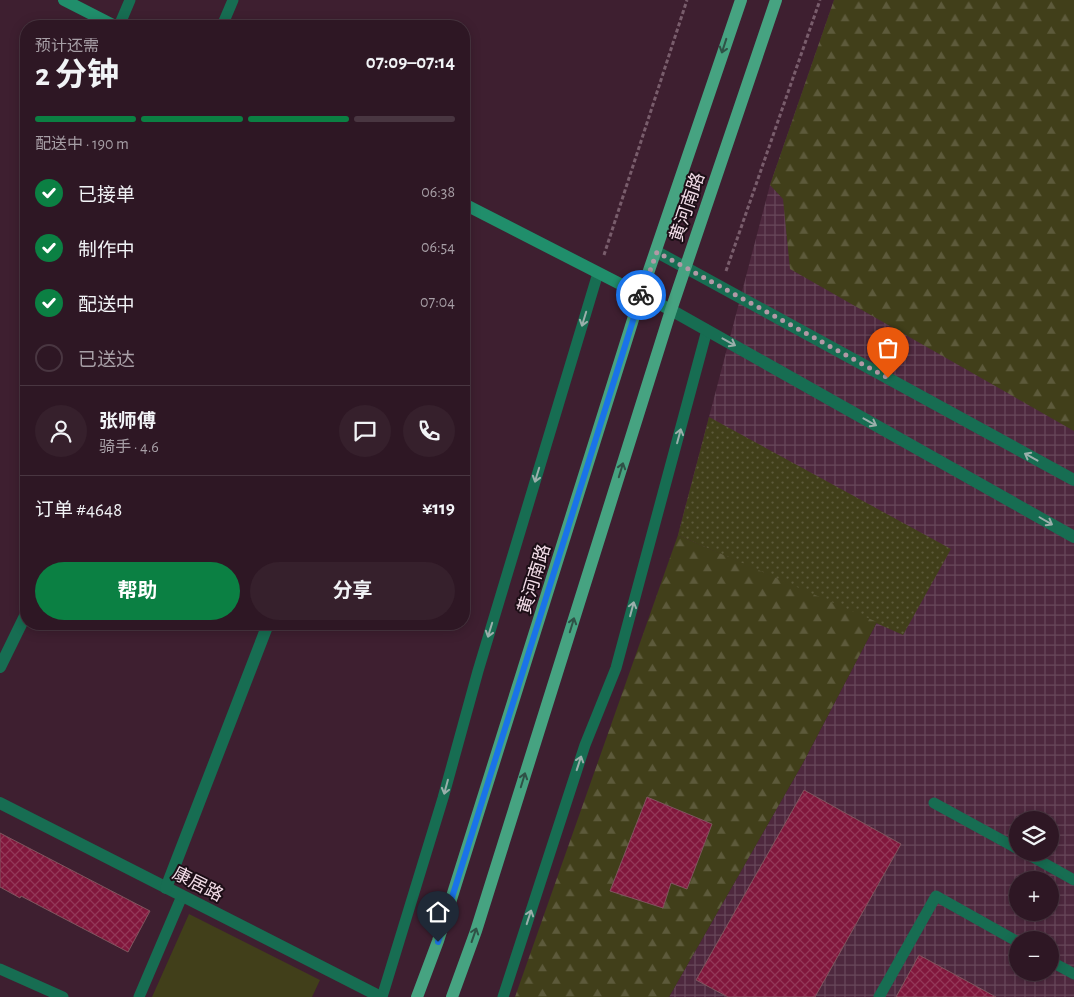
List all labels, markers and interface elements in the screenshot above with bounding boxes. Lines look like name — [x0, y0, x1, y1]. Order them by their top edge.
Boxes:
text: 预计还需 — [35, 38, 99, 54]
one-way arrow — [719, 38, 729, 54]
text: 07:09–07:14 — [366, 53, 455, 72]
text: 2 分钟 — [35, 59, 119, 91]
text: 配送中 · 190 m — [35, 136, 129, 152]
street label: 黄河南路 — [666, 170, 708, 244]
icon: check — [35, 179, 63, 207]
text: 06:38 — [421, 184, 455, 200]
text: 已接单 — [78, 186, 135, 205]
icon: check — [35, 234, 63, 262]
text: 06:54 — [421, 239, 455, 255]
text: 制作中 — [78, 241, 135, 260]
courier — [616, 270, 666, 320]
icon: bike — [627, 281, 655, 309]
icon: check — [35, 289, 63, 317]
text: 07:04 — [420, 294, 455, 310]
text: 配送中 — [78, 296, 135, 315]
one-way arrow — [579, 311, 588, 327]
pin — [867, 327, 909, 378]
icon: bag — [874, 334, 902, 362]
one-way arrow — [721, 338, 735, 348]
text: 已送达 — [78, 351, 135, 370]
button: person — [35, 405, 87, 457]
button: chat — [339, 405, 391, 457]
button: phone — [403, 405, 455, 457]
text: 张师傅 — [99, 412, 156, 431]
one-way arrow — [863, 418, 877, 428]
one-way arrow — [675, 428, 684, 444]
text: 骑手 · 4.6 — [99, 439, 159, 455]
one-way arrow — [1024, 452, 1039, 462]
one-way arrow — [616, 462, 626, 478]
one-way arrow — [531, 466, 541, 482]
text: ¥119 — [422, 499, 455, 518]
text: 订单 #4648 — [35, 501, 122, 520]
one-way arrow — [1038, 516, 1053, 526]
street label: 黄河南路 — [514, 542, 554, 616]
button: 帮助 — [35, 562, 240, 620]
button: 分享 — [250, 562, 455, 620]
one-way arrow — [628, 602, 637, 618]
one-way arrow — [568, 617, 577, 633]
one-way arrow — [484, 622, 494, 638]
one-way arrow — [575, 755, 585, 771]
one-way arrow — [519, 772, 529, 788]
one-way arrow — [441, 778, 450, 794]
map controls — [1009, 811, 1059, 981]
button: layers — [1009, 811, 1059, 861]
street label: 康居路 — [169, 863, 227, 905]
button: + — [1009, 871, 1059, 921]
pin — [417, 891, 459, 942]
icon: home — [424, 898, 452, 926]
one-way arrow — [525, 910, 535, 926]
one-way arrow — [470, 927, 479, 943]
button: − — [1009, 931, 1059, 981]

